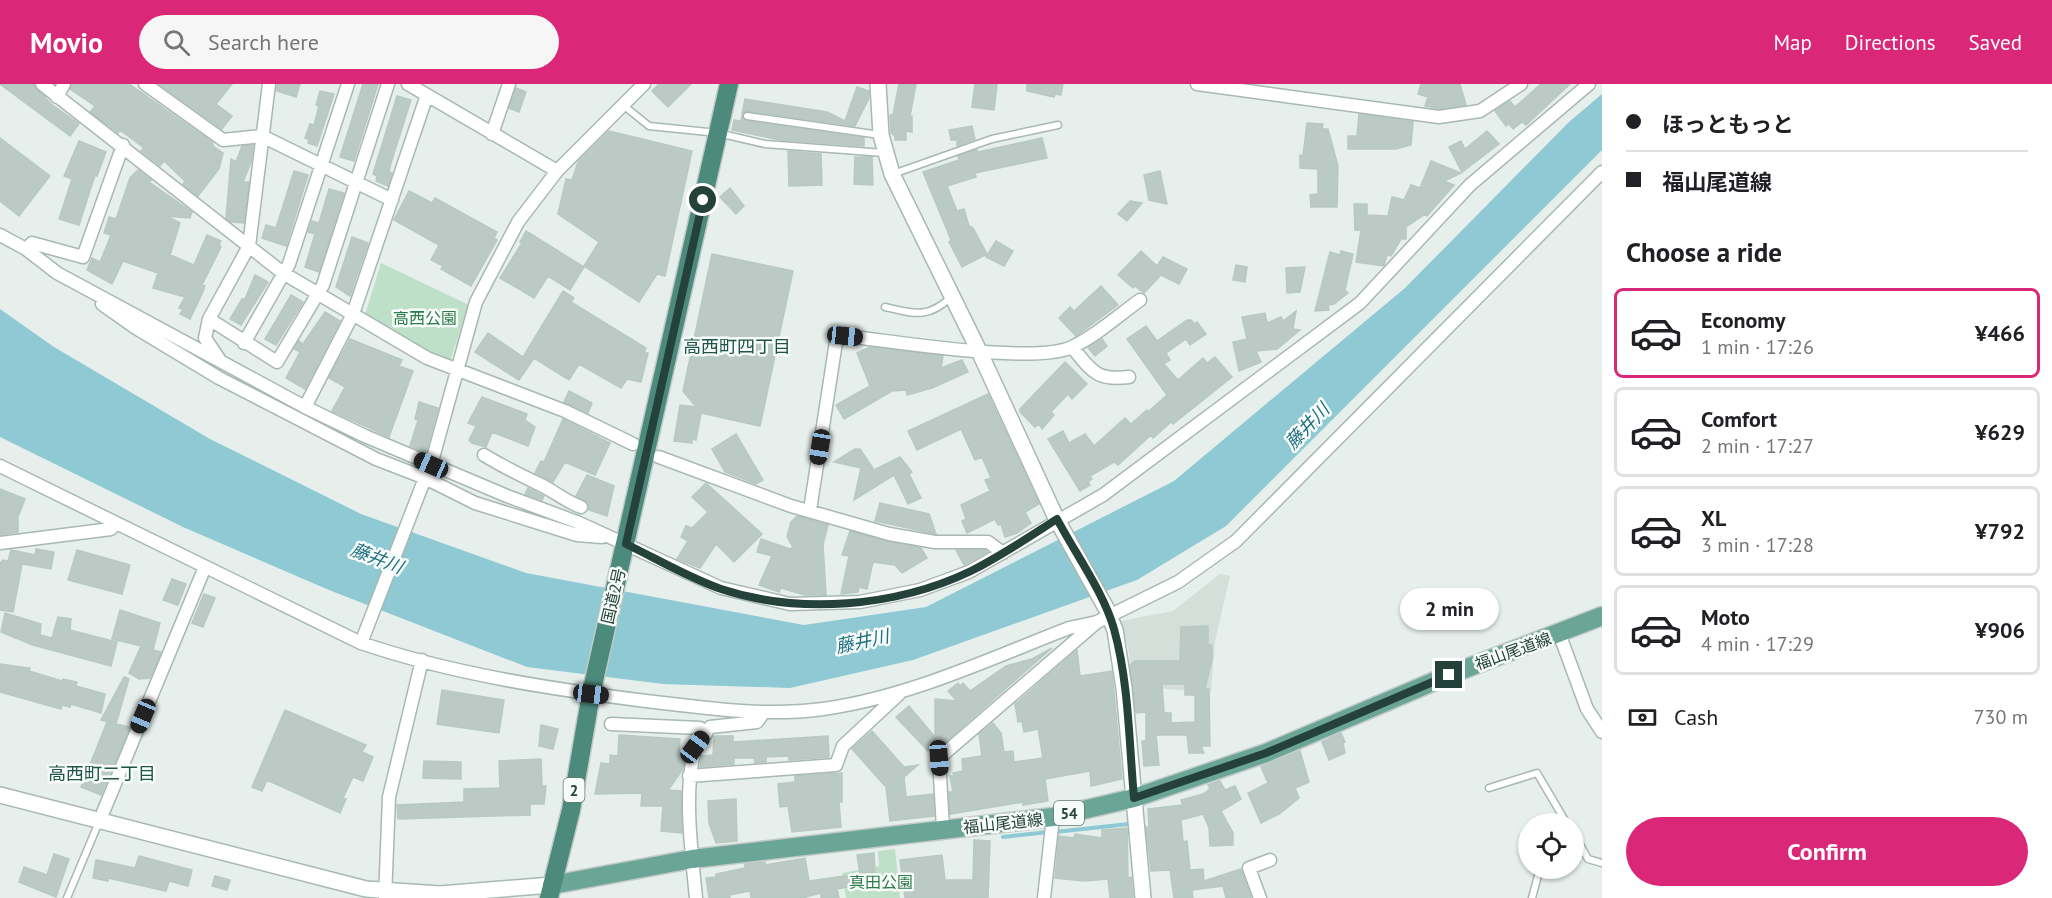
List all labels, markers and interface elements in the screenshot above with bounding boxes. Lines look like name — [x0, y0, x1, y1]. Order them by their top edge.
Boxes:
search box — [139, 15, 559, 69]
text: Movio — [30, 24, 103, 61]
icon: search — [160, 26, 193, 59]
text: Search here — [208, 28, 319, 56]
text: Map — [1773, 29, 1812, 56]
text: Directions — [1845, 29, 1936, 56]
text: Saved — [1969, 29, 2022, 56]
text: ほっともっと — [1662, 110, 1794, 138]
text: 福山尾道線 — [1662, 168, 1772, 196]
route start — [689, 186, 716, 213]
text: Choose a ride — [1626, 235, 1782, 269]
icon: car — [1629, 306, 1683, 360]
text: Economy — [1701, 306, 1785, 334]
park label: 高西公園 — [393, 308, 457, 328]
text: ¥466 — [1975, 319, 2025, 347]
car — [826, 325, 864, 347]
text: 1 min · 17:26 — [1701, 334, 1814, 360]
district label: 高西町四丁目 — [683, 335, 791, 358]
water label: 藤井川 — [1280, 397, 1335, 454]
icon: car — [1629, 405, 1683, 459]
text: Comfort — [1701, 405, 1777, 433]
text: ¥629 — [1975, 418, 2025, 446]
car — [808, 428, 832, 466]
text: 2 min · 17:27 — [1701, 433, 1814, 459]
car — [411, 449, 451, 481]
icon: car — [1629, 504, 1683, 558]
text: XL — [1701, 504, 1726, 532]
text: ¥792 — [1975, 517, 2025, 545]
text: 3 min · 17:28 — [1701, 532, 1814, 558]
water label: 藤井川 — [348, 538, 408, 579]
street label: 国道2号 — [597, 566, 629, 626]
callout: 2 min — [1400, 588, 1498, 630]
text: 2 min — [1425, 596, 1474, 622]
icon: car — [1629, 603, 1683, 657]
text: Moto — [1701, 603, 1750, 631]
text: ¥906 — [1975, 616, 2025, 644]
water label: 藤井川 — [833, 624, 893, 658]
street label: 福山尾道線 — [1472, 628, 1554, 674]
text: 4 min · 17:29 — [1701, 631, 1814, 657]
route end — [1435, 661, 1462, 688]
car — [572, 683, 610, 705]
car — [128, 696, 158, 736]
icon: cash — [1626, 701, 1659, 734]
text: Cash — [1674, 703, 1718, 731]
text: 730 m — [1974, 704, 2028, 730]
car — [677, 727, 713, 767]
car — [929, 739, 949, 777]
district label: 高西町二丁目 — [48, 762, 156, 785]
road number: 2 — [564, 778, 584, 802]
road number: 54 — [1054, 801, 1084, 825]
street label: 福山尾道線 — [962, 809, 1044, 837]
map controls — [1518, 813, 1584, 879]
button: locate — [1518, 813, 1584, 879]
button: Confirm — [1626, 817, 2028, 886]
park label: 真田公園 — [849, 872, 913, 892]

